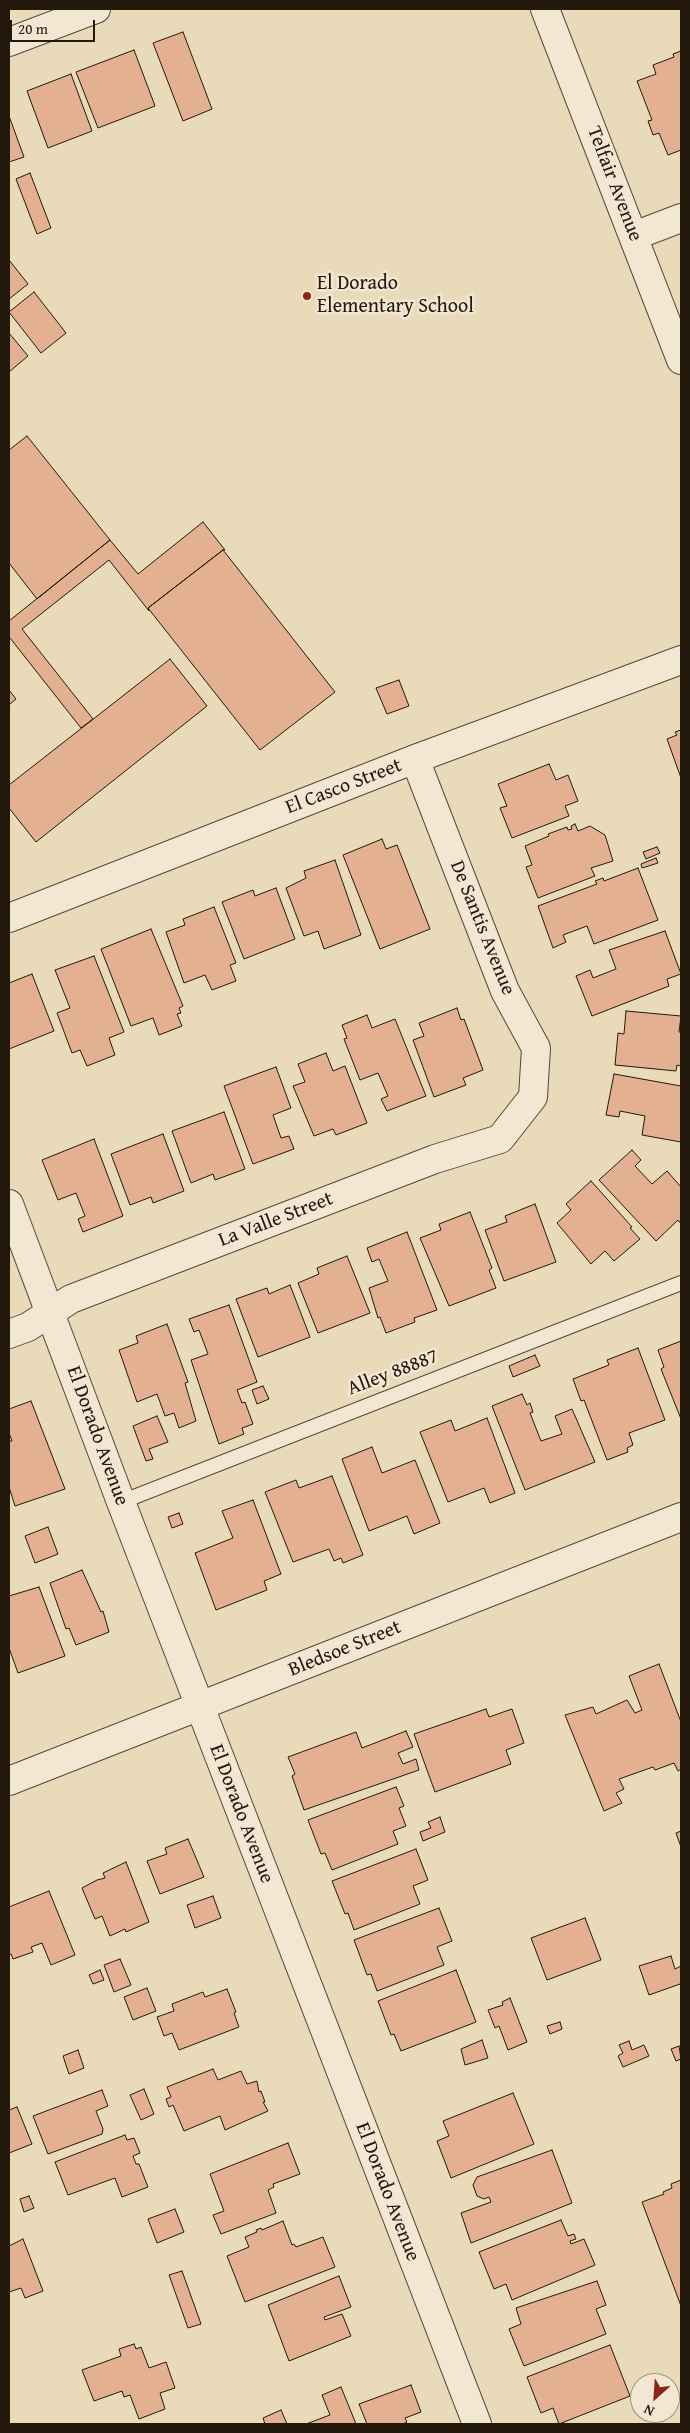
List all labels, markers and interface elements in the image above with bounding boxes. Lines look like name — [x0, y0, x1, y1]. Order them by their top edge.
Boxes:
scale bar — [12, 10, 98, 42]
text: 20 m — [18, 18, 48, 39]
street label: Telfair Avenue — [581, 123, 647, 245]
place label: El Dorado Elementary School — [317, 272, 474, 319]
marker: El Dorado Elementary School — [301, 290, 313, 302]
street label: El Casco Street — [283, 754, 405, 820]
street label: De Santis Avenue — [444, 857, 520, 999]
street label: La Valle Street — [215, 1187, 337, 1253]
street label: Alley 88887 — [344, 1345, 442, 1401]
street label: El Dorado Avenue — [61, 1363, 133, 1509]
street label: Bledsoe Street — [285, 1615, 405, 1683]
street label: El Dorado Avenue — [204, 1741, 278, 1887]
street label: El Dorado Avenue — [350, 2119, 424, 2265]
north arrow — [630, 2373, 680, 2423]
text: N — [640, 2400, 657, 2422]

